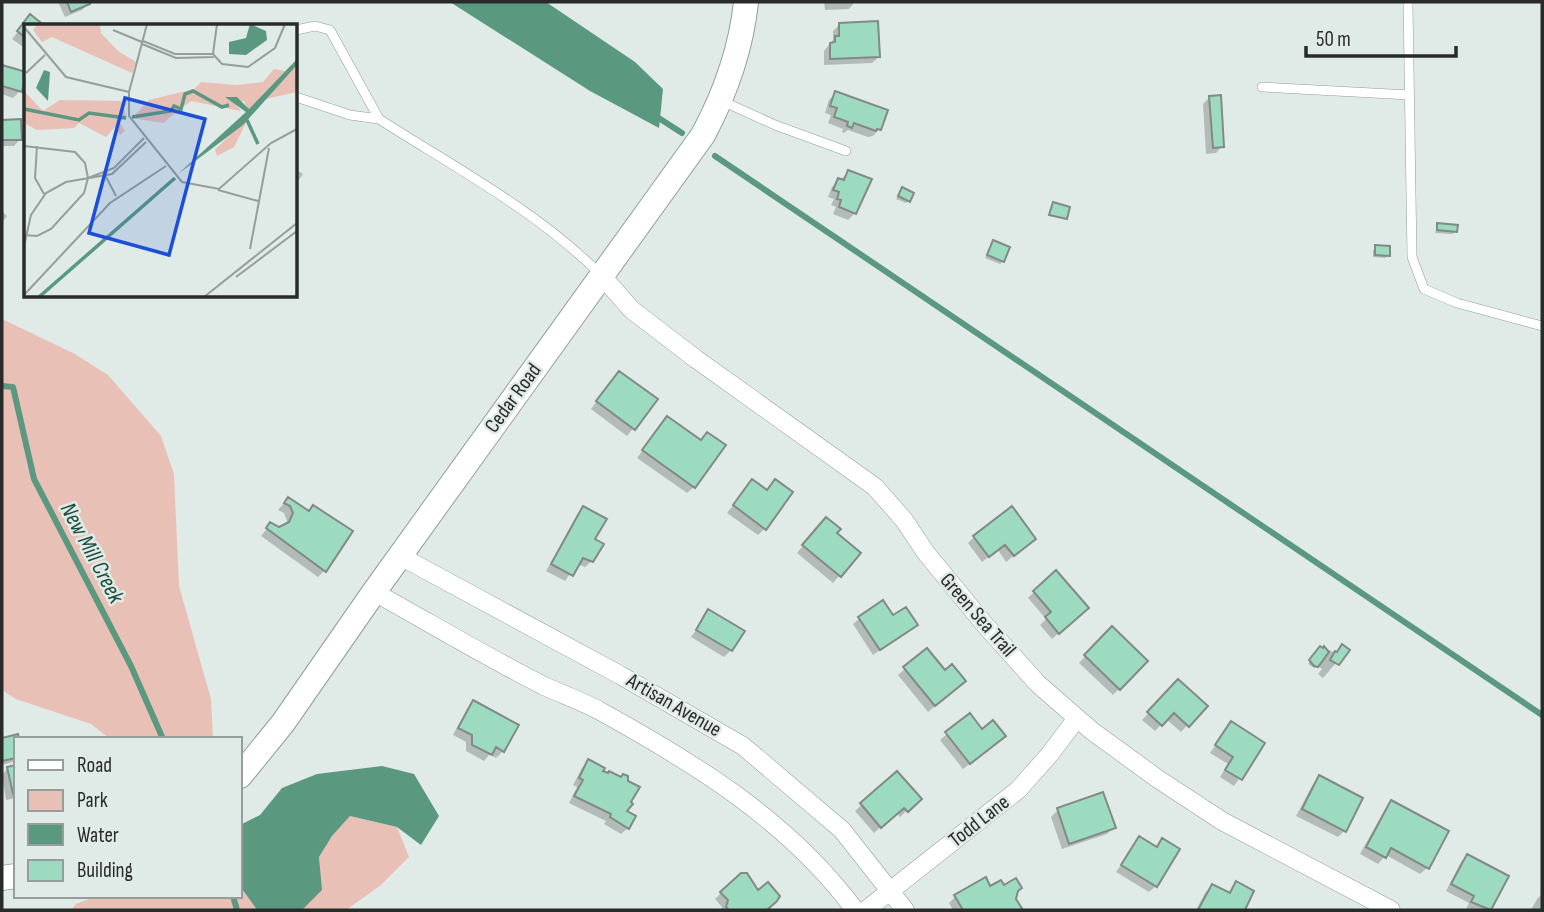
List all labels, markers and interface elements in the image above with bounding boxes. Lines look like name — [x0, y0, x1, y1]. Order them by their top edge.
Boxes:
scale bar — [1306, 14, 1456, 58]
inset map — [24, 24, 298, 298]
text: 50 m — [1316, 27, 1351, 52]
street label: Cedar Road — [479, 358, 547, 438]
water label: New Mill Creek — [54, 498, 131, 609]
street label: Green Sea Trail — [935, 568, 1021, 662]
street label: Artisan Avenue — [621, 667, 726, 742]
legend — [14, 737, 242, 898]
text: Road — [77, 753, 112, 778]
text: Park — [77, 788, 108, 813]
street label: Todd Lane — [944, 790, 1014, 852]
text: Water — [77, 823, 119, 848]
text: Building — [77, 858, 133, 883]

